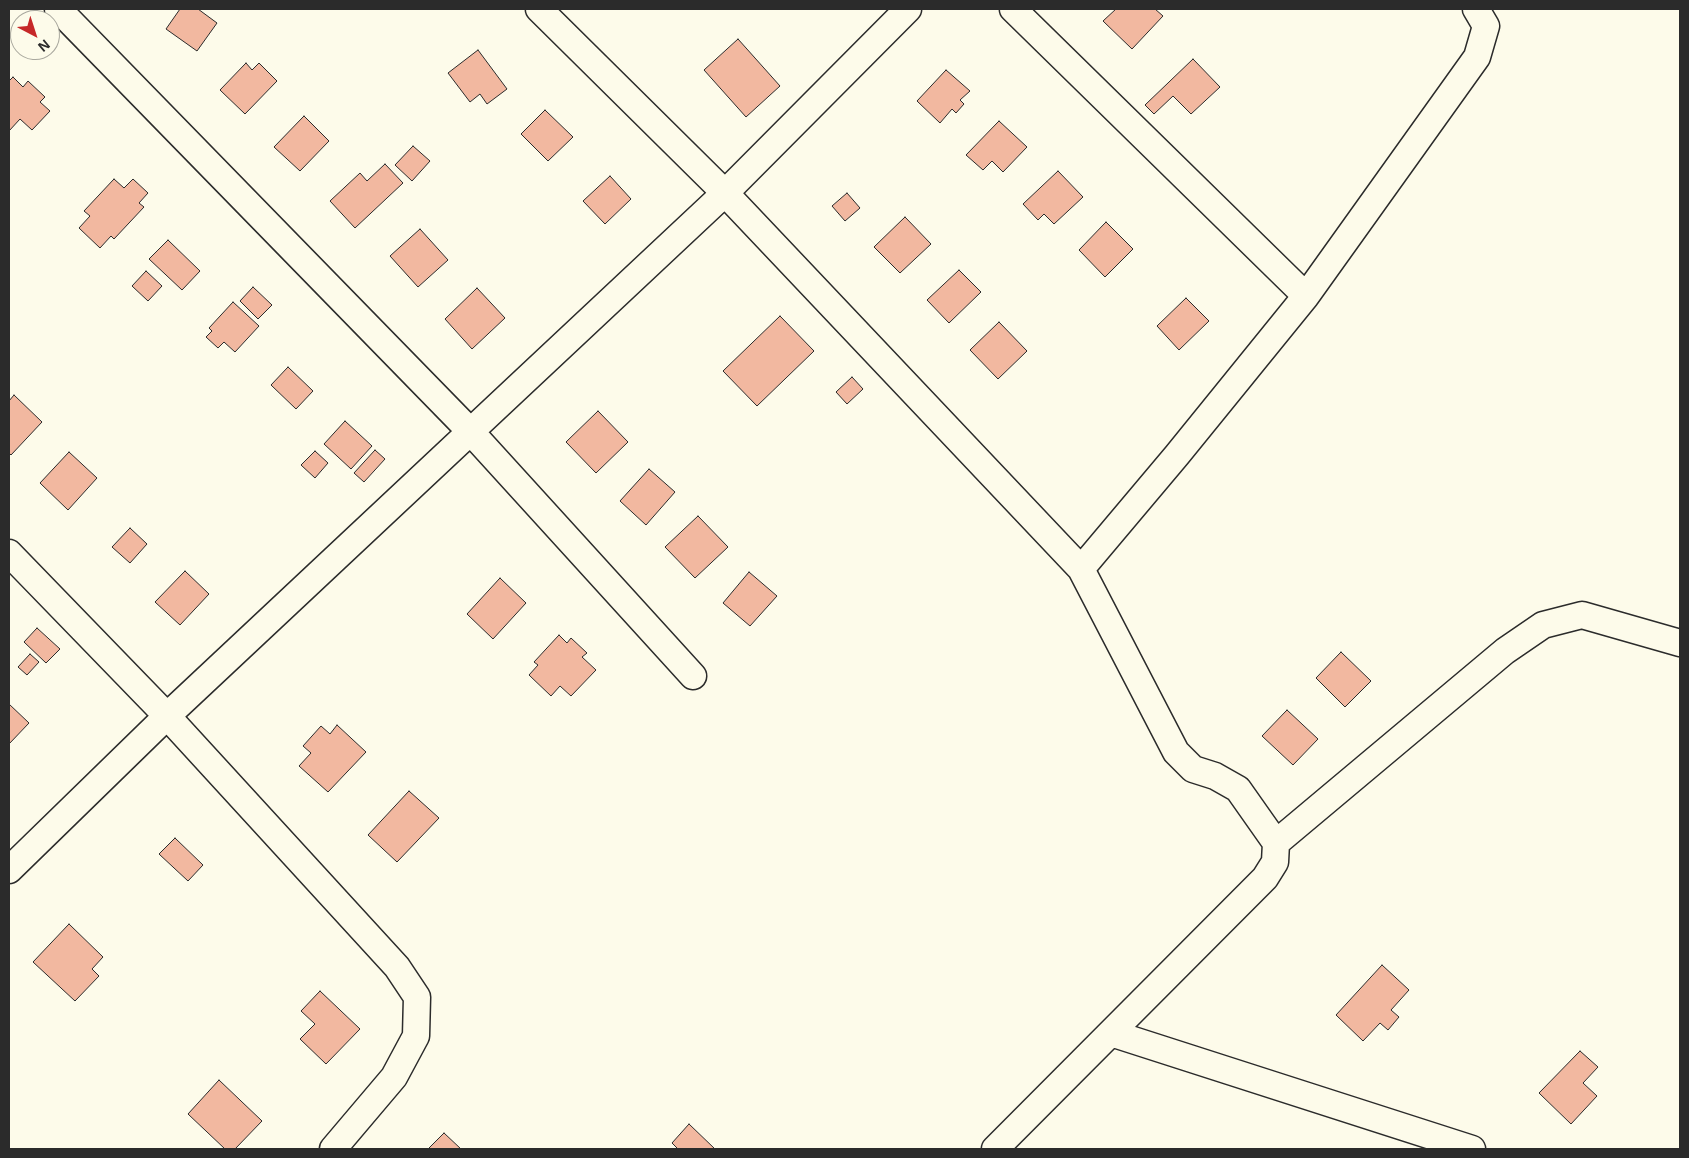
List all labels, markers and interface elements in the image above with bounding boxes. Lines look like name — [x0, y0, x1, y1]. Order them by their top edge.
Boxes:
north arrow — [10, 10, 60, 60]
text: N — [35, 36, 53, 55]

